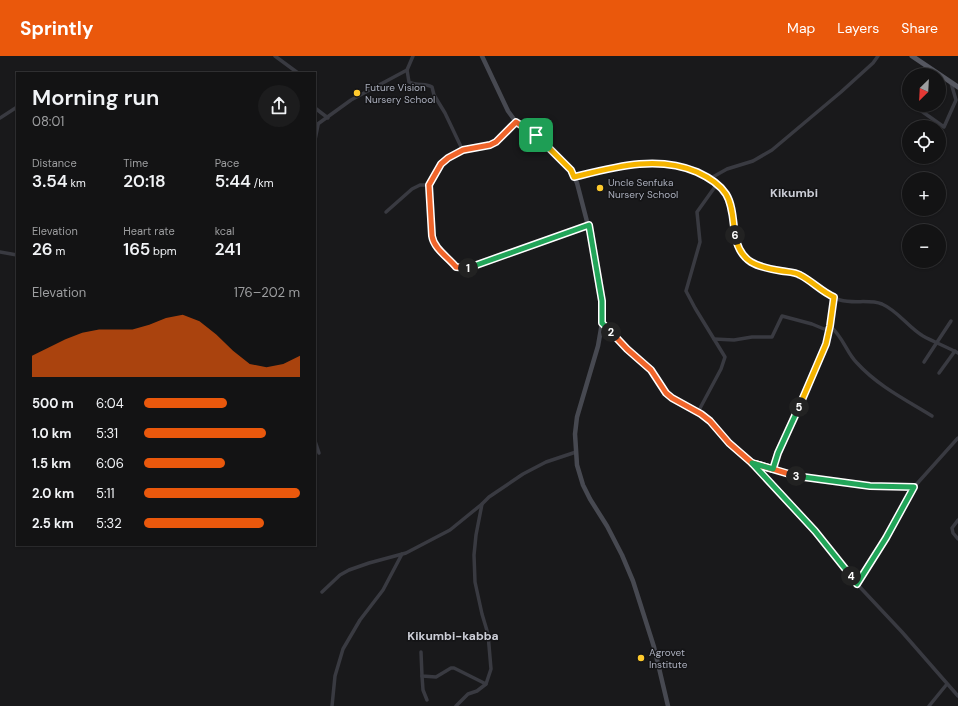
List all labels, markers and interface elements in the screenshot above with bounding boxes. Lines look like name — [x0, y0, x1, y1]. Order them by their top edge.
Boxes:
text: Sprintly — [20, 16, 93, 41]
text: Map — [787, 19, 815, 37]
text: Layers — [837, 19, 879, 37]
text: Share — [901, 19, 938, 37]
north arrow — [902, 68, 946, 112]
map controls — [902, 68, 946, 268]
place label: Future Vision Nursery School — [365, 81, 435, 106]
text: Morning run — [32, 83, 159, 112]
button: share — [258, 85, 300, 127]
marker: Future Vision Nursery School — [352, 88, 362, 98]
text: 08:01 — [32, 113, 64, 130]
pin — [519, 118, 553, 152]
button: locate — [902, 120, 946, 164]
icon: arrive — [525, 124, 547, 146]
text: Distance — [32, 156, 77, 170]
text: Time — [123, 156, 148, 170]
text: Pace — [215, 156, 239, 170]
text: 3.54 — [32, 170, 68, 192]
text: 20:18 — [123, 170, 166, 192]
text: 5:44 — [215, 170, 251, 192]
button: + — [902, 172, 946, 216]
text: km — [68, 176, 86, 190]
text: /km — [251, 176, 274, 190]
place label: Uncle Senfuka Nursery School — [608, 176, 678, 201]
marker: Uncle Senfuka Nursery School — [595, 183, 605, 193]
district label: Kikumbi — [770, 185, 818, 201]
text: Elevation — [32, 224, 78, 238]
text: Heart rate — [123, 224, 175, 238]
text: kcal — [215, 224, 235, 238]
button: − — [902, 224, 946, 268]
pin: 6 — [725, 225, 745, 245]
text: 6 — [732, 228, 738, 242]
text: 26 — [32, 238, 53, 260]
text: 165 — [123, 238, 150, 260]
text: 241 — [215, 238, 241, 260]
text: m — [53, 244, 65, 258]
text: bpm — [150, 244, 177, 258]
pin: 1 — [458, 258, 478, 278]
text: 1 — [466, 261, 470, 275]
text: Elevation — [32, 284, 86, 301]
text: 176–202 m — [234, 284, 300, 301]
pin: 2 — [601, 322, 621, 342]
text: 2 — [608, 325, 614, 339]
text: 500 m — [32, 395, 74, 412]
text: 6:04 — [96, 395, 124, 412]
pin: 5 — [789, 397, 809, 417]
text: 5 — [796, 400, 802, 414]
text: 1.0 km — [32, 425, 71, 442]
text: 5:31 — [96, 425, 118, 442]
text: 1.5 km — [32, 455, 71, 472]
text: 6:06 — [96, 455, 124, 472]
pin: 3 — [786, 466, 806, 486]
text: 3 — [793, 469, 799, 483]
text: 2.0 km — [32, 485, 74, 502]
text: 5:11 — [96, 485, 115, 502]
text: 2.5 km — [32, 515, 74, 532]
text: 5:32 — [96, 515, 122, 532]
pin: 4 — [841, 566, 861, 586]
text: 4 — [847, 569, 855, 583]
district label: Kikumbi-kabba — [407, 628, 499, 644]
place label: Agrovet Institute — [649, 646, 688, 671]
marker: Agrovet Institute — [636, 653, 646, 663]

